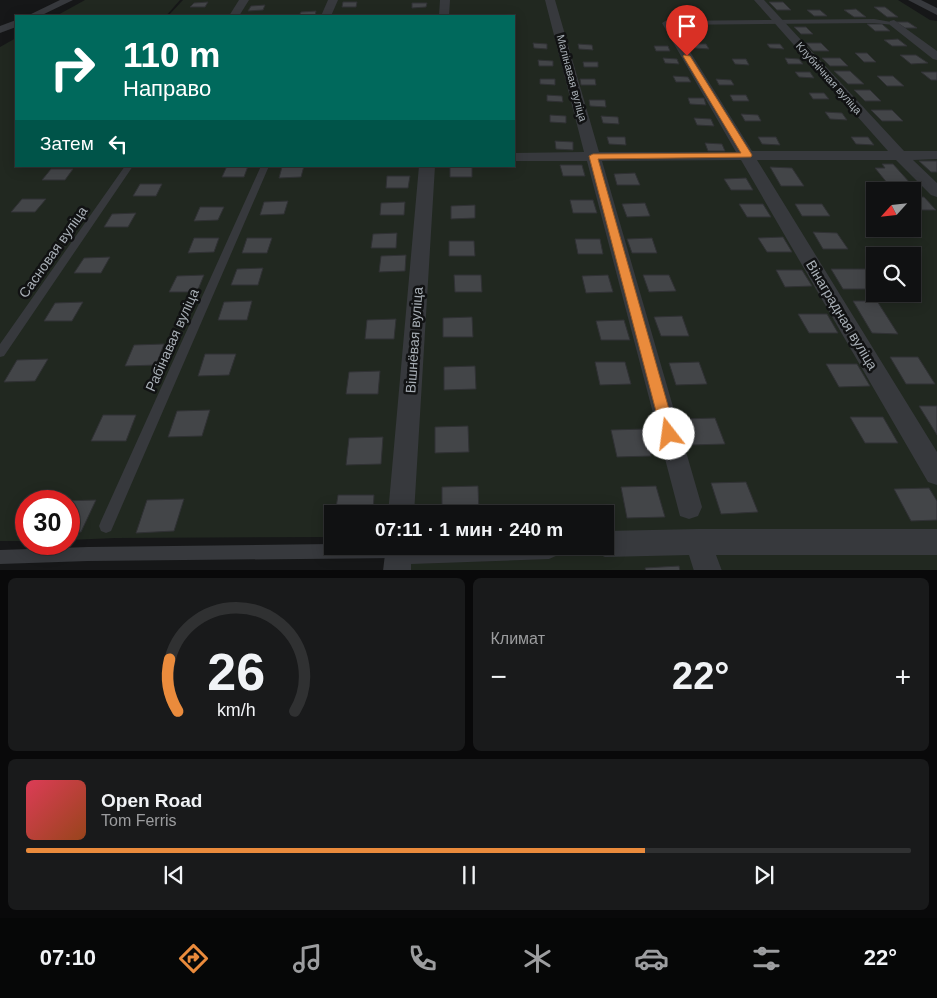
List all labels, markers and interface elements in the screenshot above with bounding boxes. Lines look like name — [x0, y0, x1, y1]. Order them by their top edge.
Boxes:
pin — [666, 5, 708, 56]
icon: arrive — [673, 12, 701, 40]
street label: Малінавая вуліца — [555, 33, 590, 124]
icon: right — [40, 35, 105, 100]
text: 110 m — [123, 35, 220, 74]
street label: Клубнічная вуліца — [794, 40, 865, 117]
text: Направо — [123, 76, 211, 101]
icon: left — [104, 130, 132, 158]
text: Затем — [40, 133, 94, 154]
north arrow — [866, 182, 921, 238]
map controls — [866, 182, 921, 302]
street label: Сасновая вуліца — [15, 203, 91, 301]
button: search — [866, 247, 921, 302]
street label: Вінаградная вуліца — [803, 257, 881, 373]
street label: Рабінавая вуліца — [142, 286, 202, 394]
street label: Вішнёвая вуліца — [402, 286, 426, 394]
position arrow — [642, 407, 694, 459]
speed limit sign: 30 — [15, 490, 80, 555]
text: 07:11 · 1 мин · 240 m — [375, 519, 563, 540]
text: Климат — [491, 630, 545, 647]
text: 26 — [207, 643, 265, 701]
text: 22° — [672, 655, 729, 697]
text: − — [491, 661, 507, 692]
text: + — [895, 661, 911, 692]
text: km/h — [217, 700, 256, 720]
text: Open Road — [101, 790, 202, 811]
text: Tom Ferris — [101, 812, 177, 829]
icon: previous — [160, 861, 188, 889]
icon: pause — [455, 861, 483, 889]
icon: next — [750, 861, 778, 889]
icon: directions — [176, 941, 211, 976]
icon: music — [290, 941, 325, 976]
icon: phone — [405, 941, 440, 976]
icon: climate — [520, 941, 555, 976]
icon: car — [634, 941, 669, 976]
icon: filters — [749, 941, 784, 976]
text: 07:10 — [40, 945, 96, 970]
text: 22° — [864, 945, 897, 970]

